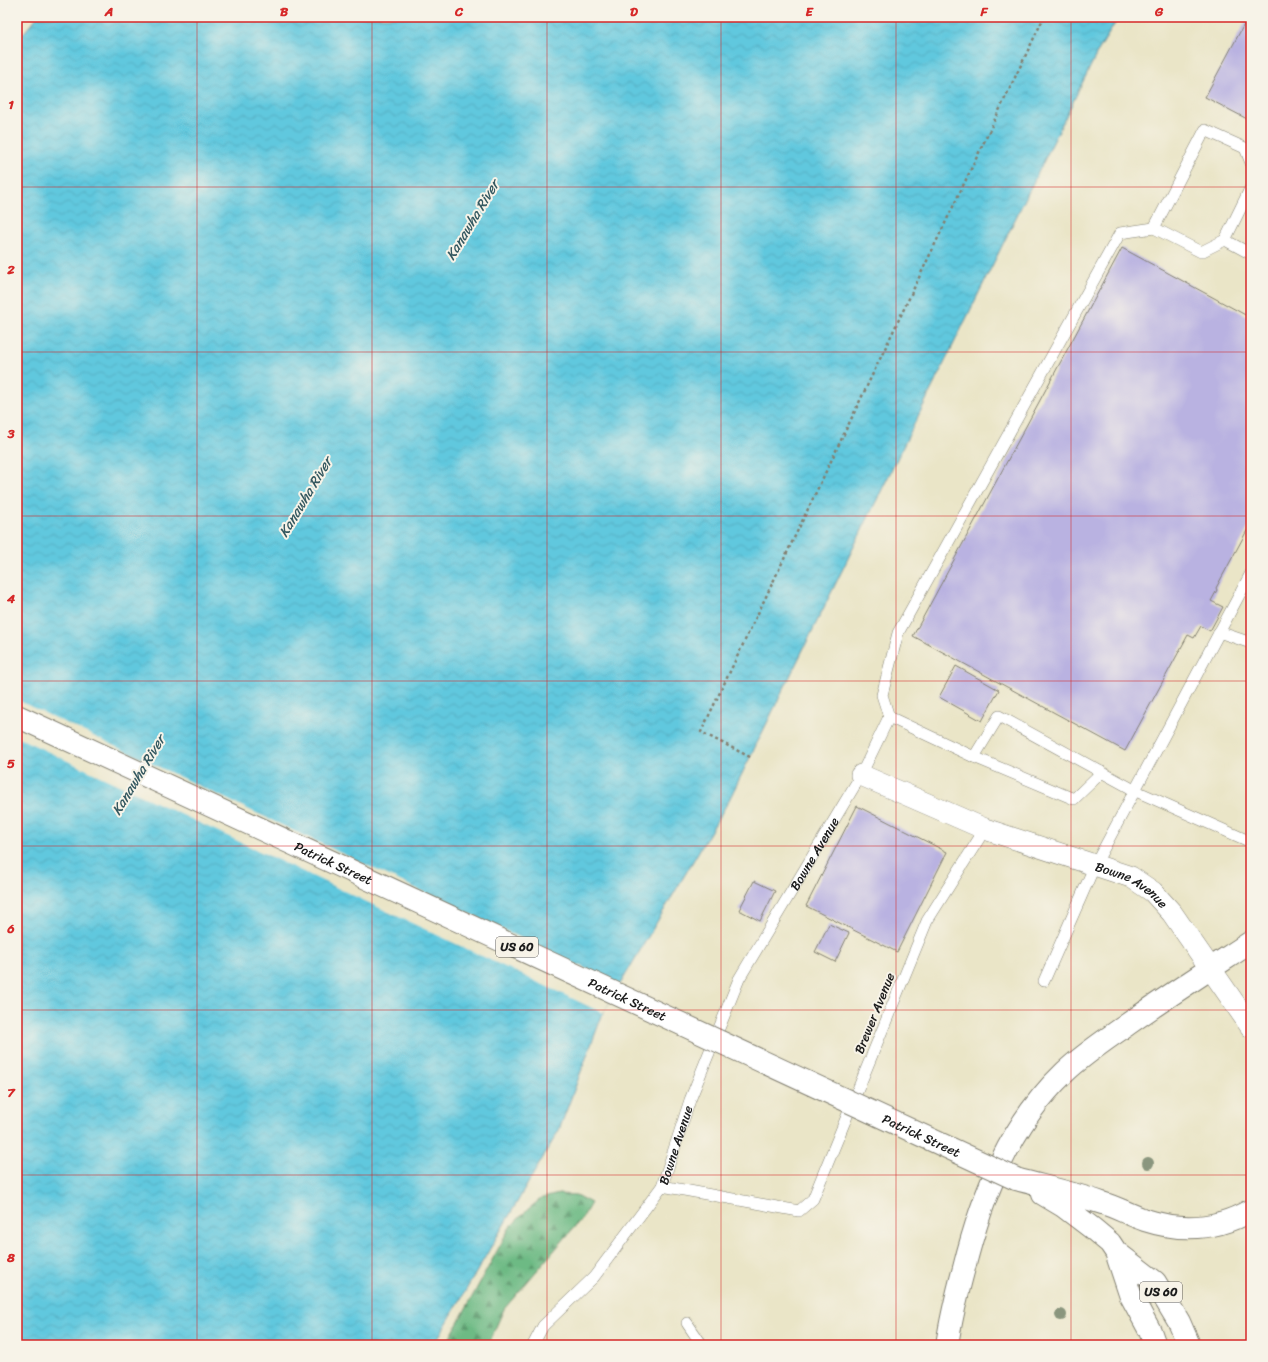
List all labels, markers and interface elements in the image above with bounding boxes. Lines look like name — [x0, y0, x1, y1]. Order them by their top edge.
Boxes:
text: A — [104, 0, 113, 23]
text: B — [280, 0, 289, 23]
text: C — [454, 0, 464, 23]
text: D — [630, 0, 638, 23]
text: E — [805, 0, 814, 23]
text: F — [979, 0, 988, 23]
text: G — [1154, 0, 1164, 23]
text: 1 — [8, 93, 14, 116]
water label: Kanawha River — [439, 173, 508, 265]
text: 2 — [6, 258, 15, 281]
text: 3 — [6, 422, 15, 445]
water label: Kanawha River — [272, 450, 341, 542]
text: 4 — [6, 587, 16, 610]
water label: Kanawha River — [105, 728, 174, 820]
text: 5 — [7, 752, 15, 775]
street label: Bowne Avenue — [783, 812, 846, 895]
street label: Patrick Street — [290, 835, 377, 891]
street label: Bowne Avenue — [1092, 855, 1174, 914]
text: 6 — [6, 917, 15, 940]
road number: US 60 — [496, 937, 538, 957]
street label: Brewer Avenue — [848, 969, 901, 1057]
street label: Patrick Street — [584, 971, 671, 1028]
text: 7 — [7, 1081, 16, 1104]
street label: Bowne Avenue — [652, 1102, 700, 1188]
street label: Patrick Street — [878, 1108, 965, 1164]
text: 8 — [6, 1246, 15, 1269]
road number: US 60 — [1140, 1282, 1182, 1302]

